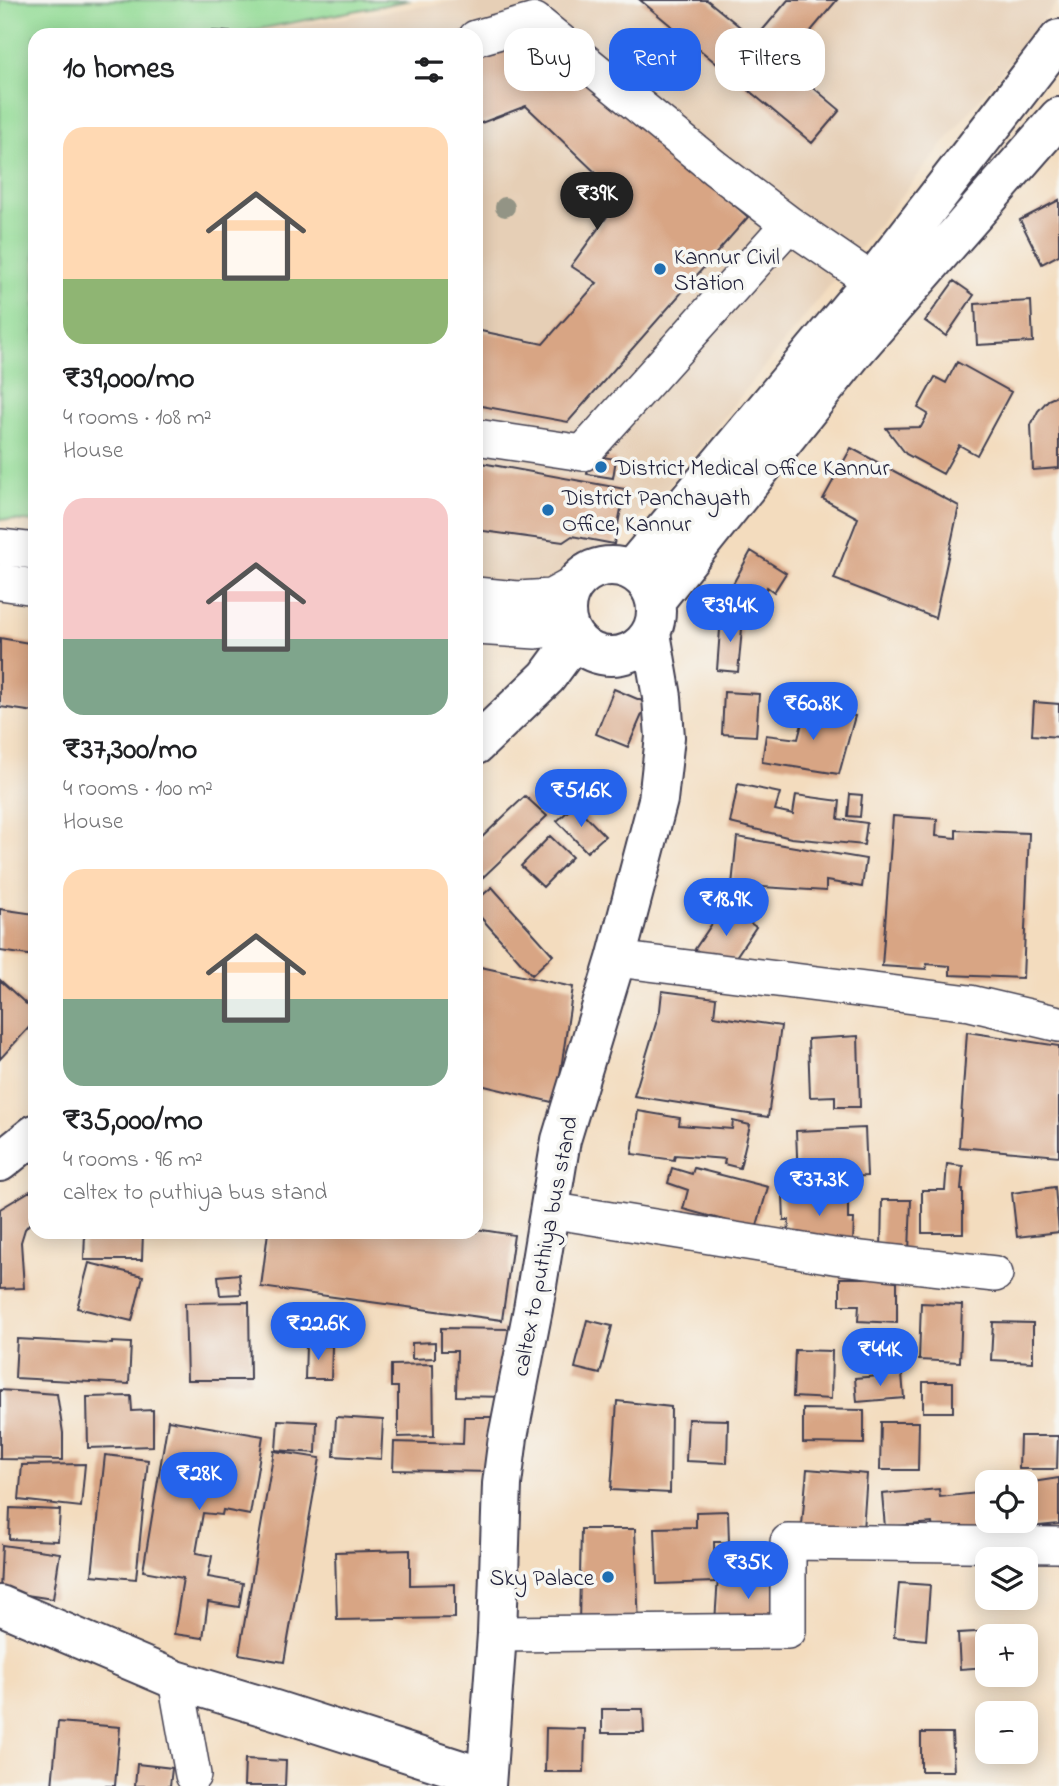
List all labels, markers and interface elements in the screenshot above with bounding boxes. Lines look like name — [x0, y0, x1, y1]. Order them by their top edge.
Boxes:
chip: Buy — [504, 28, 595, 91]
chip: Rent — [609, 28, 701, 91]
chip: Filters — [715, 28, 825, 91]
text: 10 homes — [63, 48, 175, 92]
icon: filters — [410, 51, 448, 89]
icon: home — [193, 173, 319, 299]
pin: ₹39K — [556, 173, 638, 232]
text: ₹39K — [576, 178, 618, 211]
place label: Kannur Civil Station — [674, 242, 780, 301]
marker: Kannur Civil Station — [652, 261, 668, 277]
text: ₹39,000/mo — [63, 358, 195, 402]
text: 4 rooms · 108 m² — [63, 402, 212, 435]
text: House — [63, 435, 123, 468]
place label: District Medical Office Kannur — [614, 453, 890, 486]
marker: District Medical Office Kannur — [593, 459, 609, 475]
place label: District Panchayath Office, Kannur — [561, 483, 751, 542]
marker: District Panchayath Office, Kannur — [540, 502, 556, 518]
icon: home — [193, 544, 319, 670]
pin: ₹39.4K — [673, 584, 787, 644]
text: ₹39.4K — [702, 590, 758, 623]
pin: ₹60.8K — [756, 682, 870, 742]
text: ₹60.8K — [784, 688, 842, 721]
text: ₹37,300/mo — [63, 729, 197, 773]
pin: ₹51.6K — [524, 770, 638, 829]
text: 4 rooms · 100 m² — [63, 773, 213, 806]
text: ₹51.6K — [551, 775, 611, 808]
text: House — [63, 806, 123, 839]
pin: ₹18.9K — [669, 878, 783, 938]
text: ₹18.9K — [700, 884, 752, 917]
icon: home — [193, 915, 319, 1041]
text: ₹35,000/mo — [63, 1100, 203, 1144]
street label: caltex to puthiya bus stand — [505, 1114, 590, 1380]
text: 4 rooms · 96 m² — [63, 1144, 203, 1177]
pin: ₹37.3K — [762, 1158, 876, 1218]
text: ₹37.3K — [790, 1164, 848, 1197]
text: caltex to puthiya bus stand — [63, 1177, 327, 1210]
pin: ₹22.6K — [261, 1302, 375, 1362]
text: ₹22.6K — [287, 1308, 349, 1341]
pin: ₹44K — [839, 1328, 921, 1388]
text: ₹44K — [858, 1334, 902, 1367]
pin: ₹28K — [158, 1452, 240, 1512]
text: ₹28K — [176, 1458, 222, 1491]
map controls — [975, 1470, 1038, 1764]
button: locate — [975, 1470, 1038, 1533]
pin: ₹35K — [707, 1542, 789, 1601]
text: ₹35K — [724, 1547, 772, 1580]
button: layers — [975, 1547, 1038, 1610]
place label: Sky Palace — [489, 1563, 595, 1598]
marker: Sky Palace — [600, 1569, 616, 1585]
button: + — [975, 1624, 1038, 1687]
button: − — [975, 1701, 1038, 1764]

